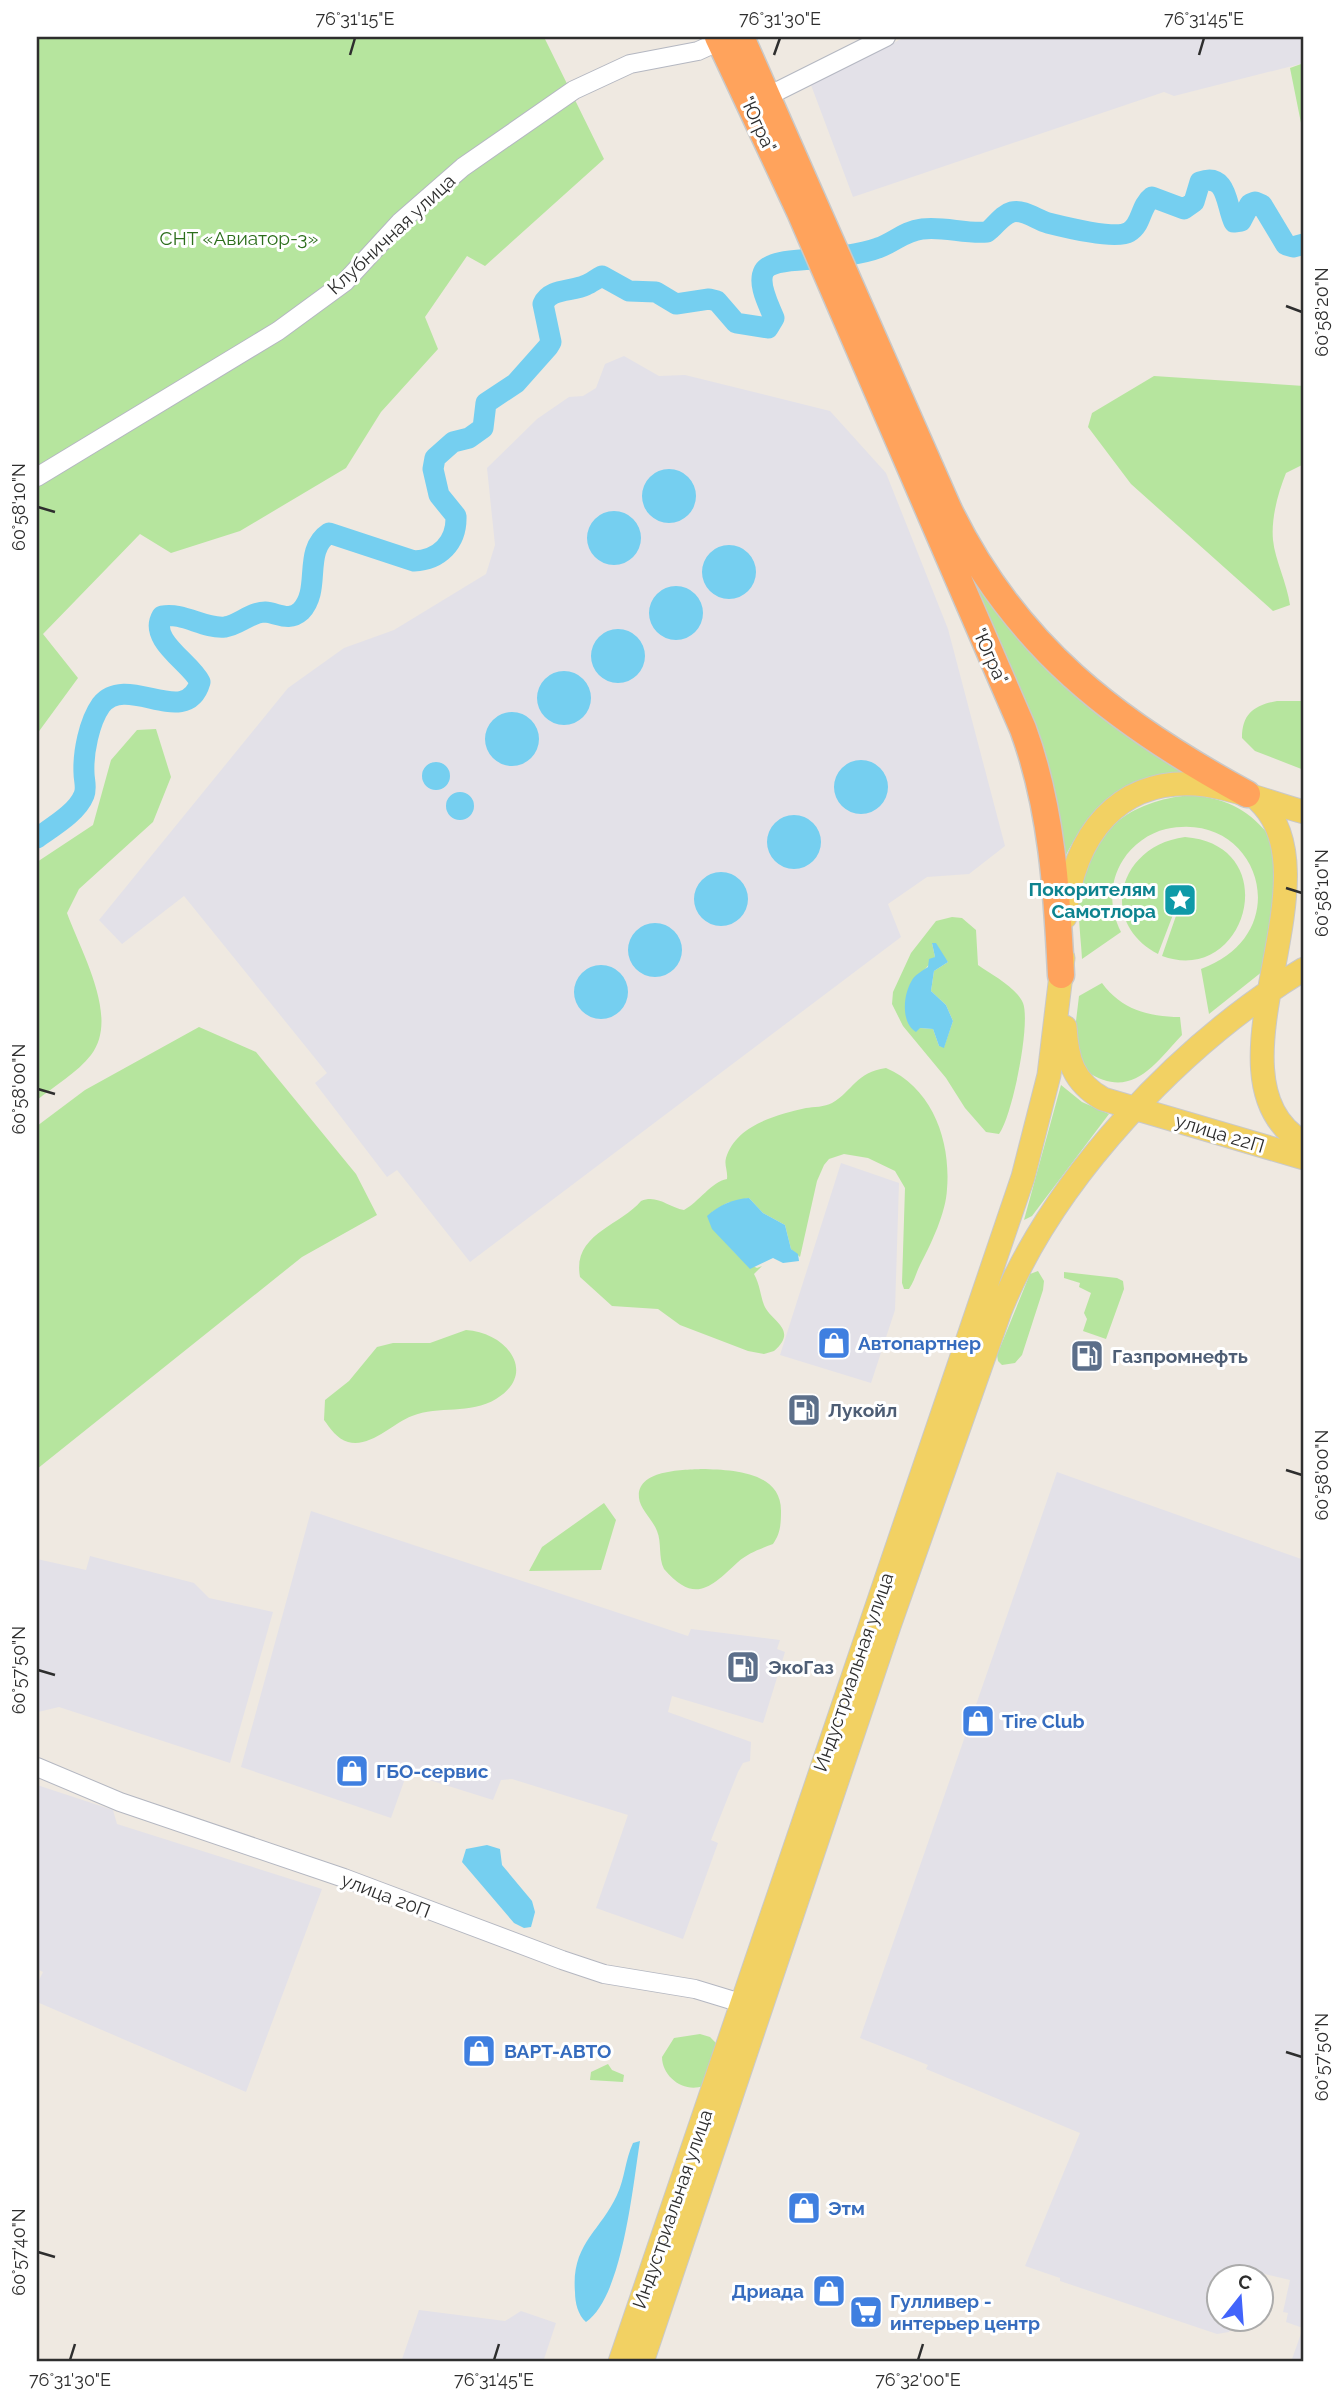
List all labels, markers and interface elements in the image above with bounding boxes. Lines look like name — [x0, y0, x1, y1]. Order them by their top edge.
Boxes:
text: 76°31'15"E — [315, 8, 395, 29]
text: 76°31'30"E — [739, 8, 821, 29]
text: 76°31'45"E — [1164, 8, 1244, 29]
street label: "Югра" — [737, 93, 781, 155]
street label: Клубничная улица — [323, 169, 459, 299]
park label: СНТ «Авиатор-3» — [160, 227, 318, 249]
text: 60°58'20"N — [1311, 267, 1332, 357]
text: 60°58'10"N — [8, 463, 29, 551]
street label: "Югра" — [969, 625, 1013, 687]
text: 60°58'10"N — [1311, 849, 1332, 937]
place label: Покорителям Самотлора — [1028, 878, 1156, 922]
place icon: Покорителям Самотлора — [1161, 881, 1199, 919]
text: 60°58'00"N — [8, 1043, 29, 1135]
street label: улица 22П — [1173, 1109, 1267, 1157]
shop icon: Автопартнер — [815, 1324, 853, 1362]
place label: Автопартнер — [858, 1332, 981, 1354]
fuel station icon: Газпромнефть — [1068, 1337, 1106, 1375]
place label: Газпромнефть — [1112, 1345, 1248, 1367]
fuel station icon: Лукойл — [785, 1391, 823, 1429]
place label: Лукойл — [828, 1399, 897, 1421]
text: 60°58'00"N — [1311, 1429, 1332, 1521]
street label: Индустриальная улица — [809, 1570, 897, 1774]
text: 60°57'50"N — [8, 1626, 29, 1714]
fuel station icon: ЭкоГаз — [724, 1648, 762, 1686]
place label: ЭкоГаз — [768, 1656, 834, 1678]
shop icon: Tire Club — [959, 1702, 997, 1740]
place label: Tire Club — [1002, 1710, 1085, 1732]
shop icon: ГБО-сервис — [333, 1752, 371, 1790]
place label: ГБО-сервис — [376, 1760, 489, 1782]
street label: улица 20П — [338, 1868, 434, 1922]
text: 60°57'50"N — [1311, 2013, 1332, 2101]
shop icon: ВАРТ-АВТО — [460, 2032, 498, 2070]
place label: ВАРТ-АВТО — [504, 2040, 611, 2062]
street label: Индустриальная улица — [628, 2107, 716, 2311]
shop icon: Этм — [785, 2189, 823, 2227]
place label: Этм — [828, 2197, 865, 2219]
text: 60°57'40"N — [8, 2208, 29, 2296]
north arrow — [1204, 2262, 1274, 2332]
text: С — [1236, 2269, 1254, 2294]
shop icon: Дриада — [810, 2272, 848, 2310]
place label: Дриада — [731, 2280, 804, 2302]
place label: Гулливер - интерьер центр — [890, 2290, 1040, 2334]
supermarket icon: Гулливер - интерьер центр — [847, 2293, 885, 2331]
text: 76°31'30"E — [29, 2369, 111, 2390]
text: 76°31'45"E — [454, 2369, 534, 2390]
text: 76°32'00"E — [875, 2369, 961, 2390]

